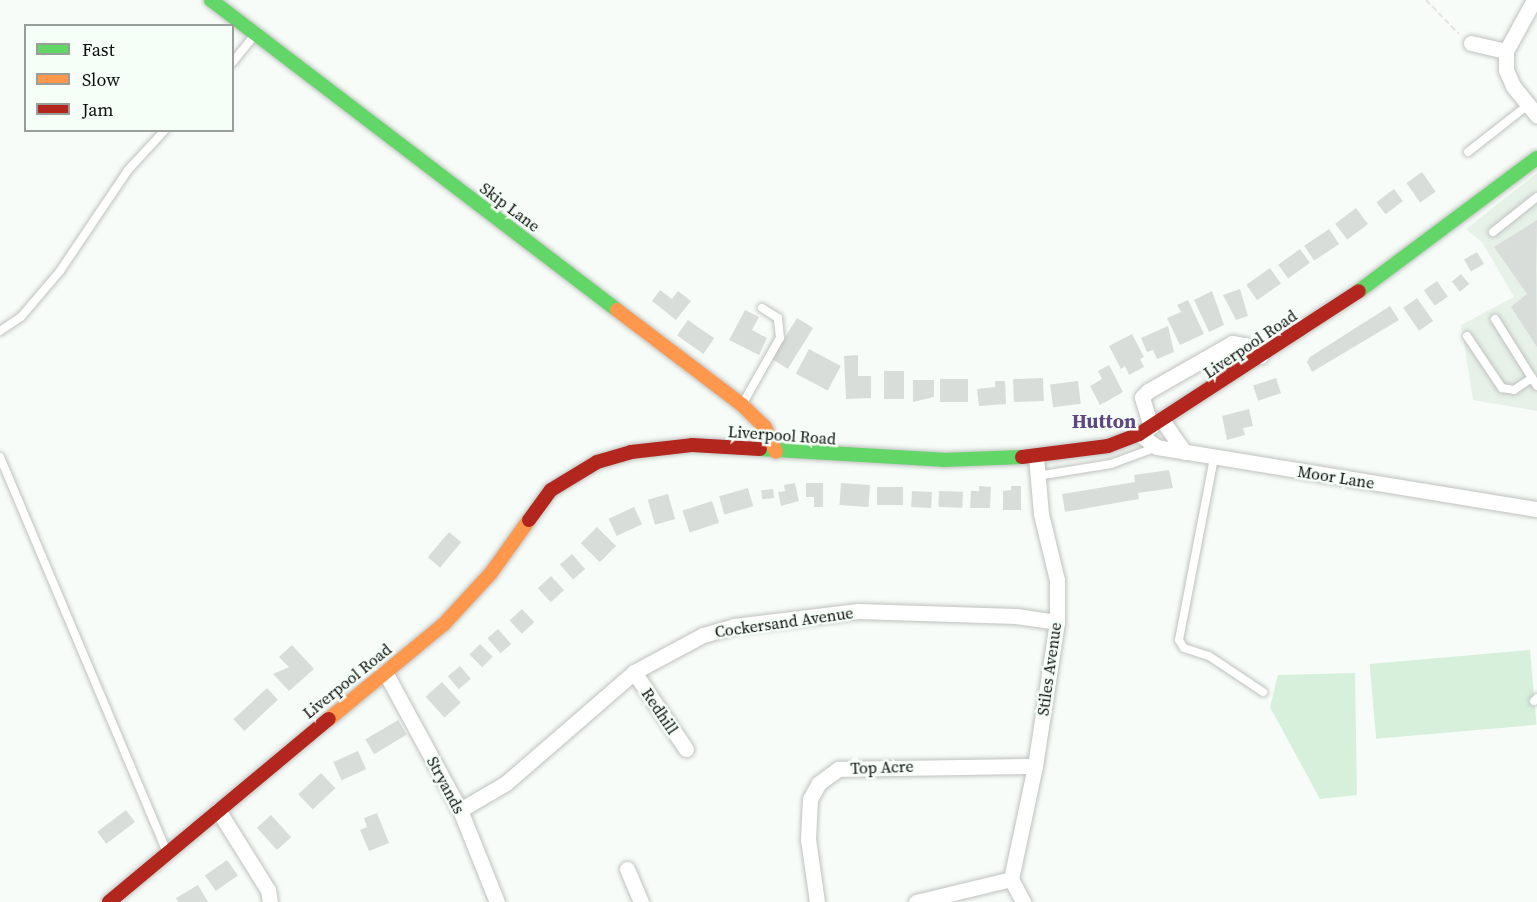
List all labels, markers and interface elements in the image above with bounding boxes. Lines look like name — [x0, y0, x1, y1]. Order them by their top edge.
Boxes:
legend — [24, 24, 234, 132]
text: Fast — [82, 37, 115, 62]
text: Slow — [82, 67, 120, 92]
text: Jam — [82, 97, 114, 122]
street label: Skip Lane — [476, 178, 544, 236]
street label: Liverpool Road — [1200, 306, 1300, 382]
district label: Hutton — [1072, 409, 1136, 433]
street label: Liverpool Road — [727, 422, 837, 448]
street label: Moor Lane — [1296, 461, 1376, 493]
street label: Cockersand Avenue — [713, 603, 855, 641]
street label: Stiles Avenue — [1033, 621, 1065, 717]
street label: Liverpool Road — [299, 639, 395, 723]
street label: Redhill — [638, 684, 682, 738]
street label: Stryands — [423, 753, 469, 817]
street label: Top Acre — [850, 756, 914, 778]

